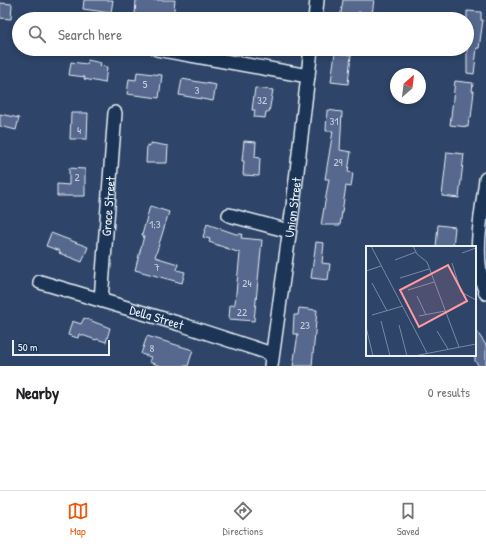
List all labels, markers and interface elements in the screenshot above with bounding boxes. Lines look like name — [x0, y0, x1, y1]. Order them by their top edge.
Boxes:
search box — [12, 12, 474, 56]
icon: search — [26, 23, 48, 45]
text: Search here — [58, 24, 122, 45]
north arrow — [390, 68, 426, 104]
house number: 5 — [143, 77, 148, 91]
house number: 3 — [195, 83, 200, 97]
house number: 32 — [257, 93, 267, 107]
house number: 31 — [330, 114, 338, 128]
house number: 4 — [77, 123, 81, 137]
house number: 29 — [333, 155, 343, 169]
house number: 2 — [74, 170, 80, 184]
street label: Grace Street — [97, 175, 119, 237]
street label: Union Street — [280, 176, 305, 239]
house number: 1;3 — [149, 217, 161, 231]
inset map — [366, 246, 476, 356]
house number: 7 — [154, 260, 160, 274]
house number: 24 — [242, 276, 252, 290]
street label: Della Street — [128, 300, 187, 334]
house number: 22 — [237, 305, 247, 319]
house number: 23 — [300, 318, 310, 332]
scale bar — [12, 338, 110, 357]
text: 50 m — [18, 340, 38, 354]
house number: 8 — [150, 341, 155, 355]
text: Nearby — [16, 381, 59, 404]
text: 0 results — [428, 383, 470, 401]
tab: Map — [67, 500, 89, 538]
tab: Directions — [223, 500, 263, 538]
tab: Saved — [397, 500, 419, 538]

